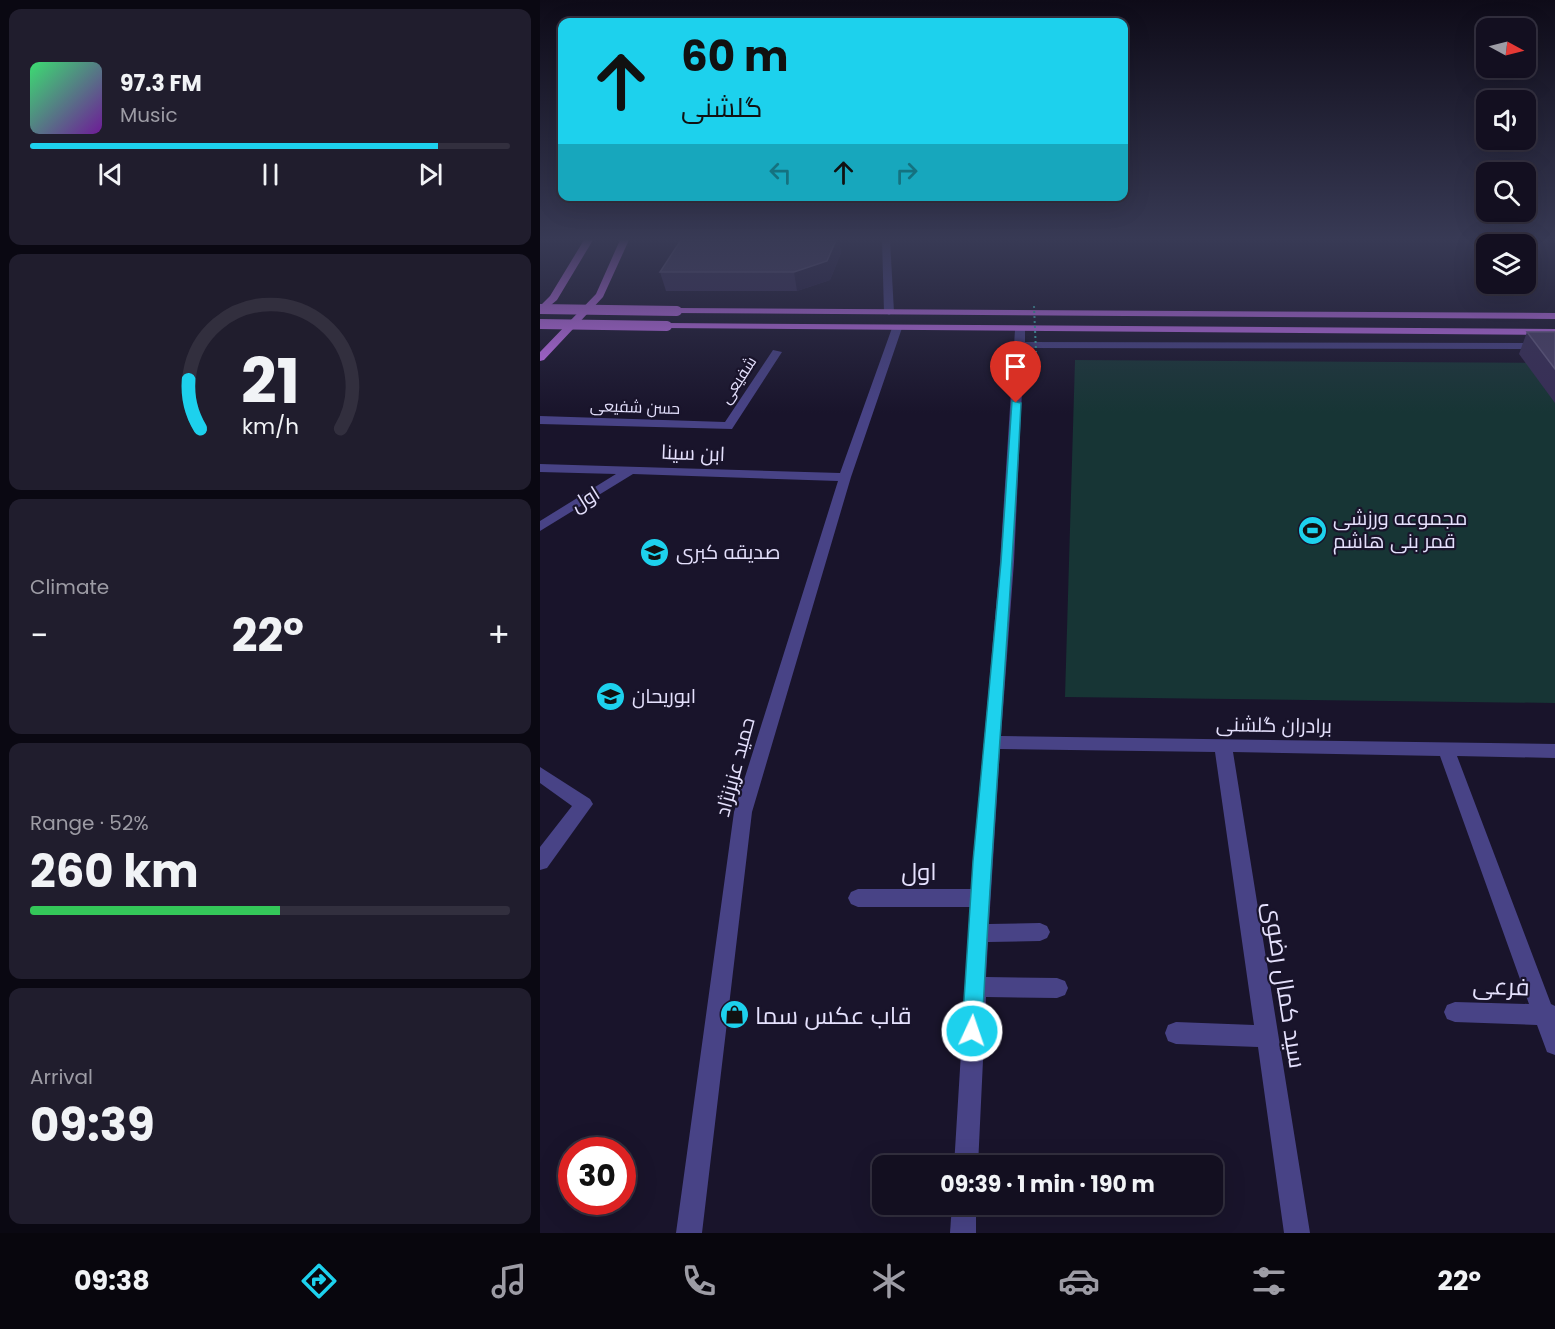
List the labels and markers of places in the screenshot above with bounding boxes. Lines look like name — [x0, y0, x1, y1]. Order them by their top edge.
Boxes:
pin — [990, 341, 1041, 403]
place label: مجموعه ورزشی قمر بنی هاشم — [1333, 504, 1467, 555]
sports icon: مجموعه ورزشی قمر بنی هاشم — [1296, 514, 1328, 546]
school or university icon: صدیقه کبری — [639, 536, 671, 568]
place label: صدیقه کبری — [676, 538, 780, 566]
school or university icon: ابوریحان — [595, 680, 627, 712]
place label: ابوریحان — [632, 682, 696, 710]
shop icon: قاب عکس سما — [718, 999, 750, 1031]
place label: قاب عکس سما — [755, 999, 911, 1032]

